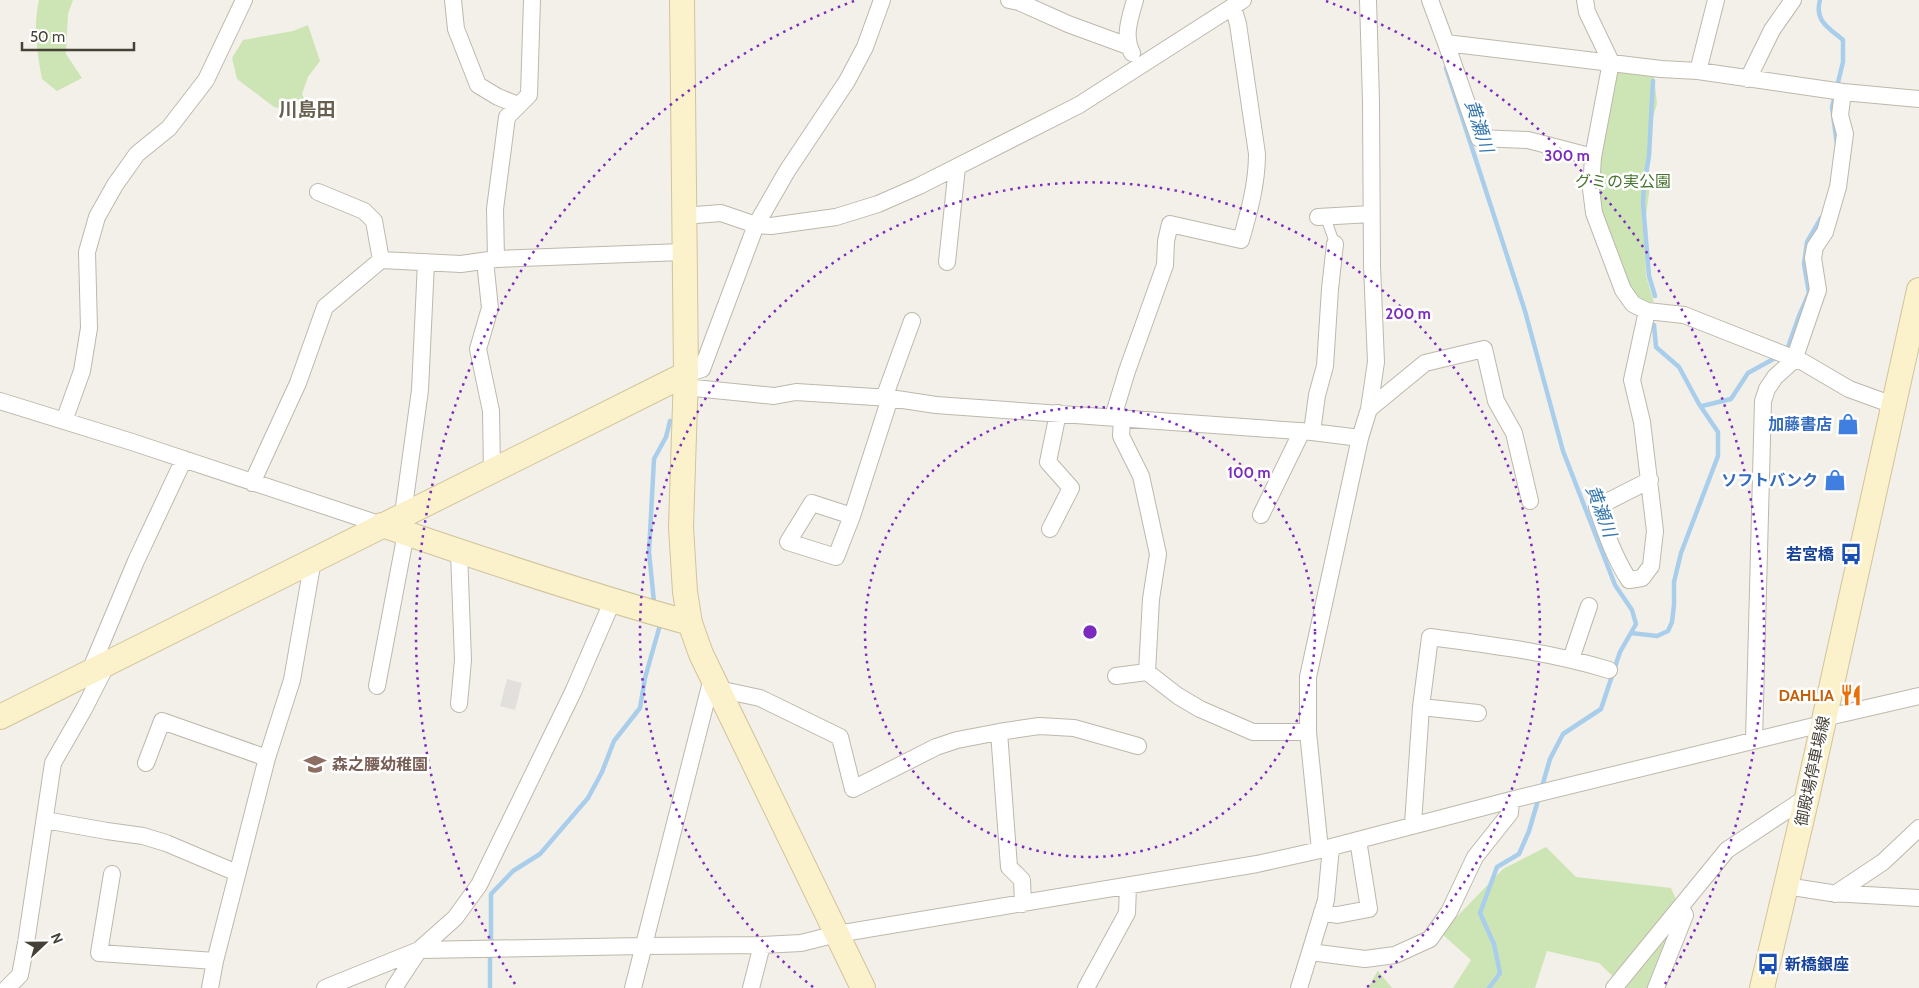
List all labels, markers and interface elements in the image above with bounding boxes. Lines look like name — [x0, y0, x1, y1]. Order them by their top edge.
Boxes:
scale bar — [22, 20, 135, 52]
text: 50 m — [30, 28, 65, 46]
water label: 黄瀬川 — [1460, 97, 1498, 157]
district label: 川島田 — [278, 98, 336, 121]
text: 300 m — [1544, 147, 1590, 165]
park label: グミの実公園 — [1575, 172, 1671, 191]
text: 200 m — [1385, 305, 1431, 323]
shop icon: 加藤書店 — [1835, 411, 1861, 437]
place label: 加藤書店 — [1768, 415, 1832, 434]
text: 100 m — [1227, 464, 1271, 482]
shop icon: ソフトバンク — [1822, 467, 1848, 493]
place label: ソフトバンク — [1721, 471, 1818, 490]
water label: 黄瀬川 — [1581, 482, 1622, 542]
bus stop icon: 若宮橋 — [1838, 541, 1864, 567]
place label: 若宮橋 — [1786, 545, 1834, 564]
centre of rings — [1081, 623, 1099, 641]
restaurant icon: DAHLIA — [1838, 682, 1864, 708]
place label: DAHLIA — [1778, 686, 1834, 705]
street label: 御殿場停車場線 — [1792, 714, 1833, 828]
school or university icon: 森之腰幼稚園 — [302, 751, 328, 777]
place label: 森之腰幼稚園 — [332, 755, 428, 774]
north arrow — [20, 918, 70, 968]
text: N — [47, 930, 67, 946]
bus stop icon: 新橋銀座 — [1755, 951, 1781, 977]
place label: 新橋銀座 — [1785, 955, 1849, 974]

